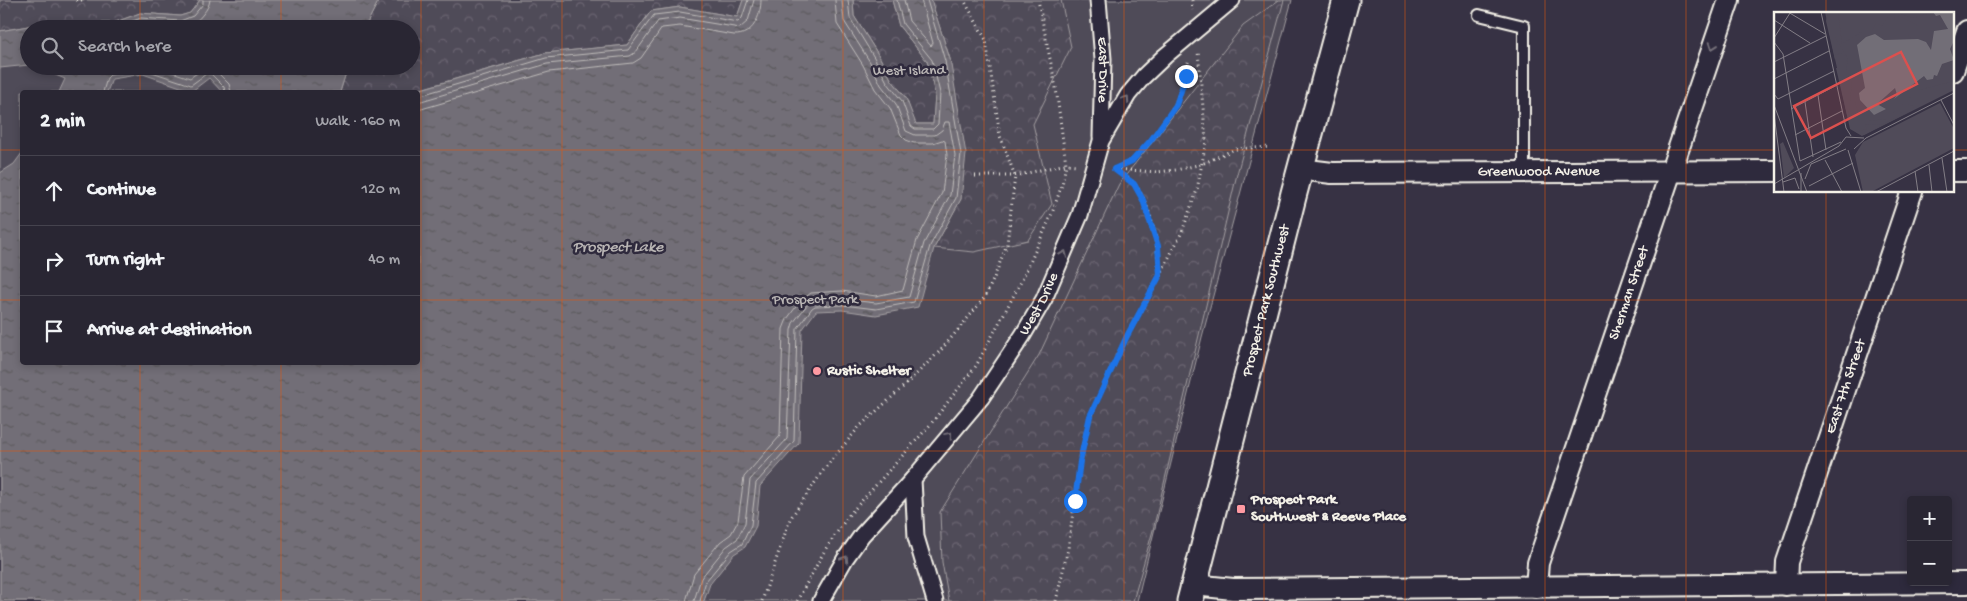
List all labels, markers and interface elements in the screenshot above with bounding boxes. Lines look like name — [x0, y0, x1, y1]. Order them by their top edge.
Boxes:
inset map — [1774, 12, 1954, 192]
search box — [20, 20, 420, 75]
icon: search — [38, 34, 66, 62]
text: Search here — [78, 36, 172, 59]
street label: East Drive — [1092, 36, 1112, 103]
one-way arrow — [1709, 41, 1719, 50]
park label: West Island — [873, 62, 946, 80]
route end — [1175, 65, 1198, 88]
one-way arrow — [1120, 95, 1129, 105]
text: 2 min — [40, 110, 85, 135]
text: Walk · 160 m — [315, 113, 400, 132]
street label: Greenwood Avenue — [1478, 163, 1600, 181]
icon: ahead — [40, 177, 68, 205]
text: Continue — [87, 179, 156, 202]
text: 120 m — [361, 181, 400, 200]
street label: Prospect Park Southwest — [1238, 221, 1295, 379]
water label: Prospect Lake — [573, 239, 664, 258]
street label: Sherman Street — [1605, 242, 1654, 342]
icon: right — [40, 247, 68, 275]
text: Turn right — [87, 249, 163, 272]
one-way arrow — [1057, 250, 1068, 259]
text: 40 m — [368, 251, 400, 270]
street label: West Drive — [1016, 270, 1063, 339]
park label: Prospect Park — [771, 291, 859, 309]
icon: arrive — [40, 317, 68, 345]
text: Arrive at destination — [87, 319, 251, 342]
street label: East 7th Street — [1822, 335, 1871, 436]
place label: Rustic Shelter — [826, 362, 912, 380]
marker: Rustic Shelter — [811, 365, 823, 377]
one-way arrow — [944, 431, 953, 440]
route start — [1064, 490, 1087, 513]
place label: Prospect Park Southwest & Reeve Place — [1250, 491, 1407, 526]
map controls — [1907, 496, 1952, 586]
button: + — [1907, 496, 1952, 541]
marker: Prospect Park Southwest & Reeve Place — [1235, 503, 1247, 515]
button: − — [1907, 541, 1952, 586]
one-way arrow — [839, 555, 848, 565]

